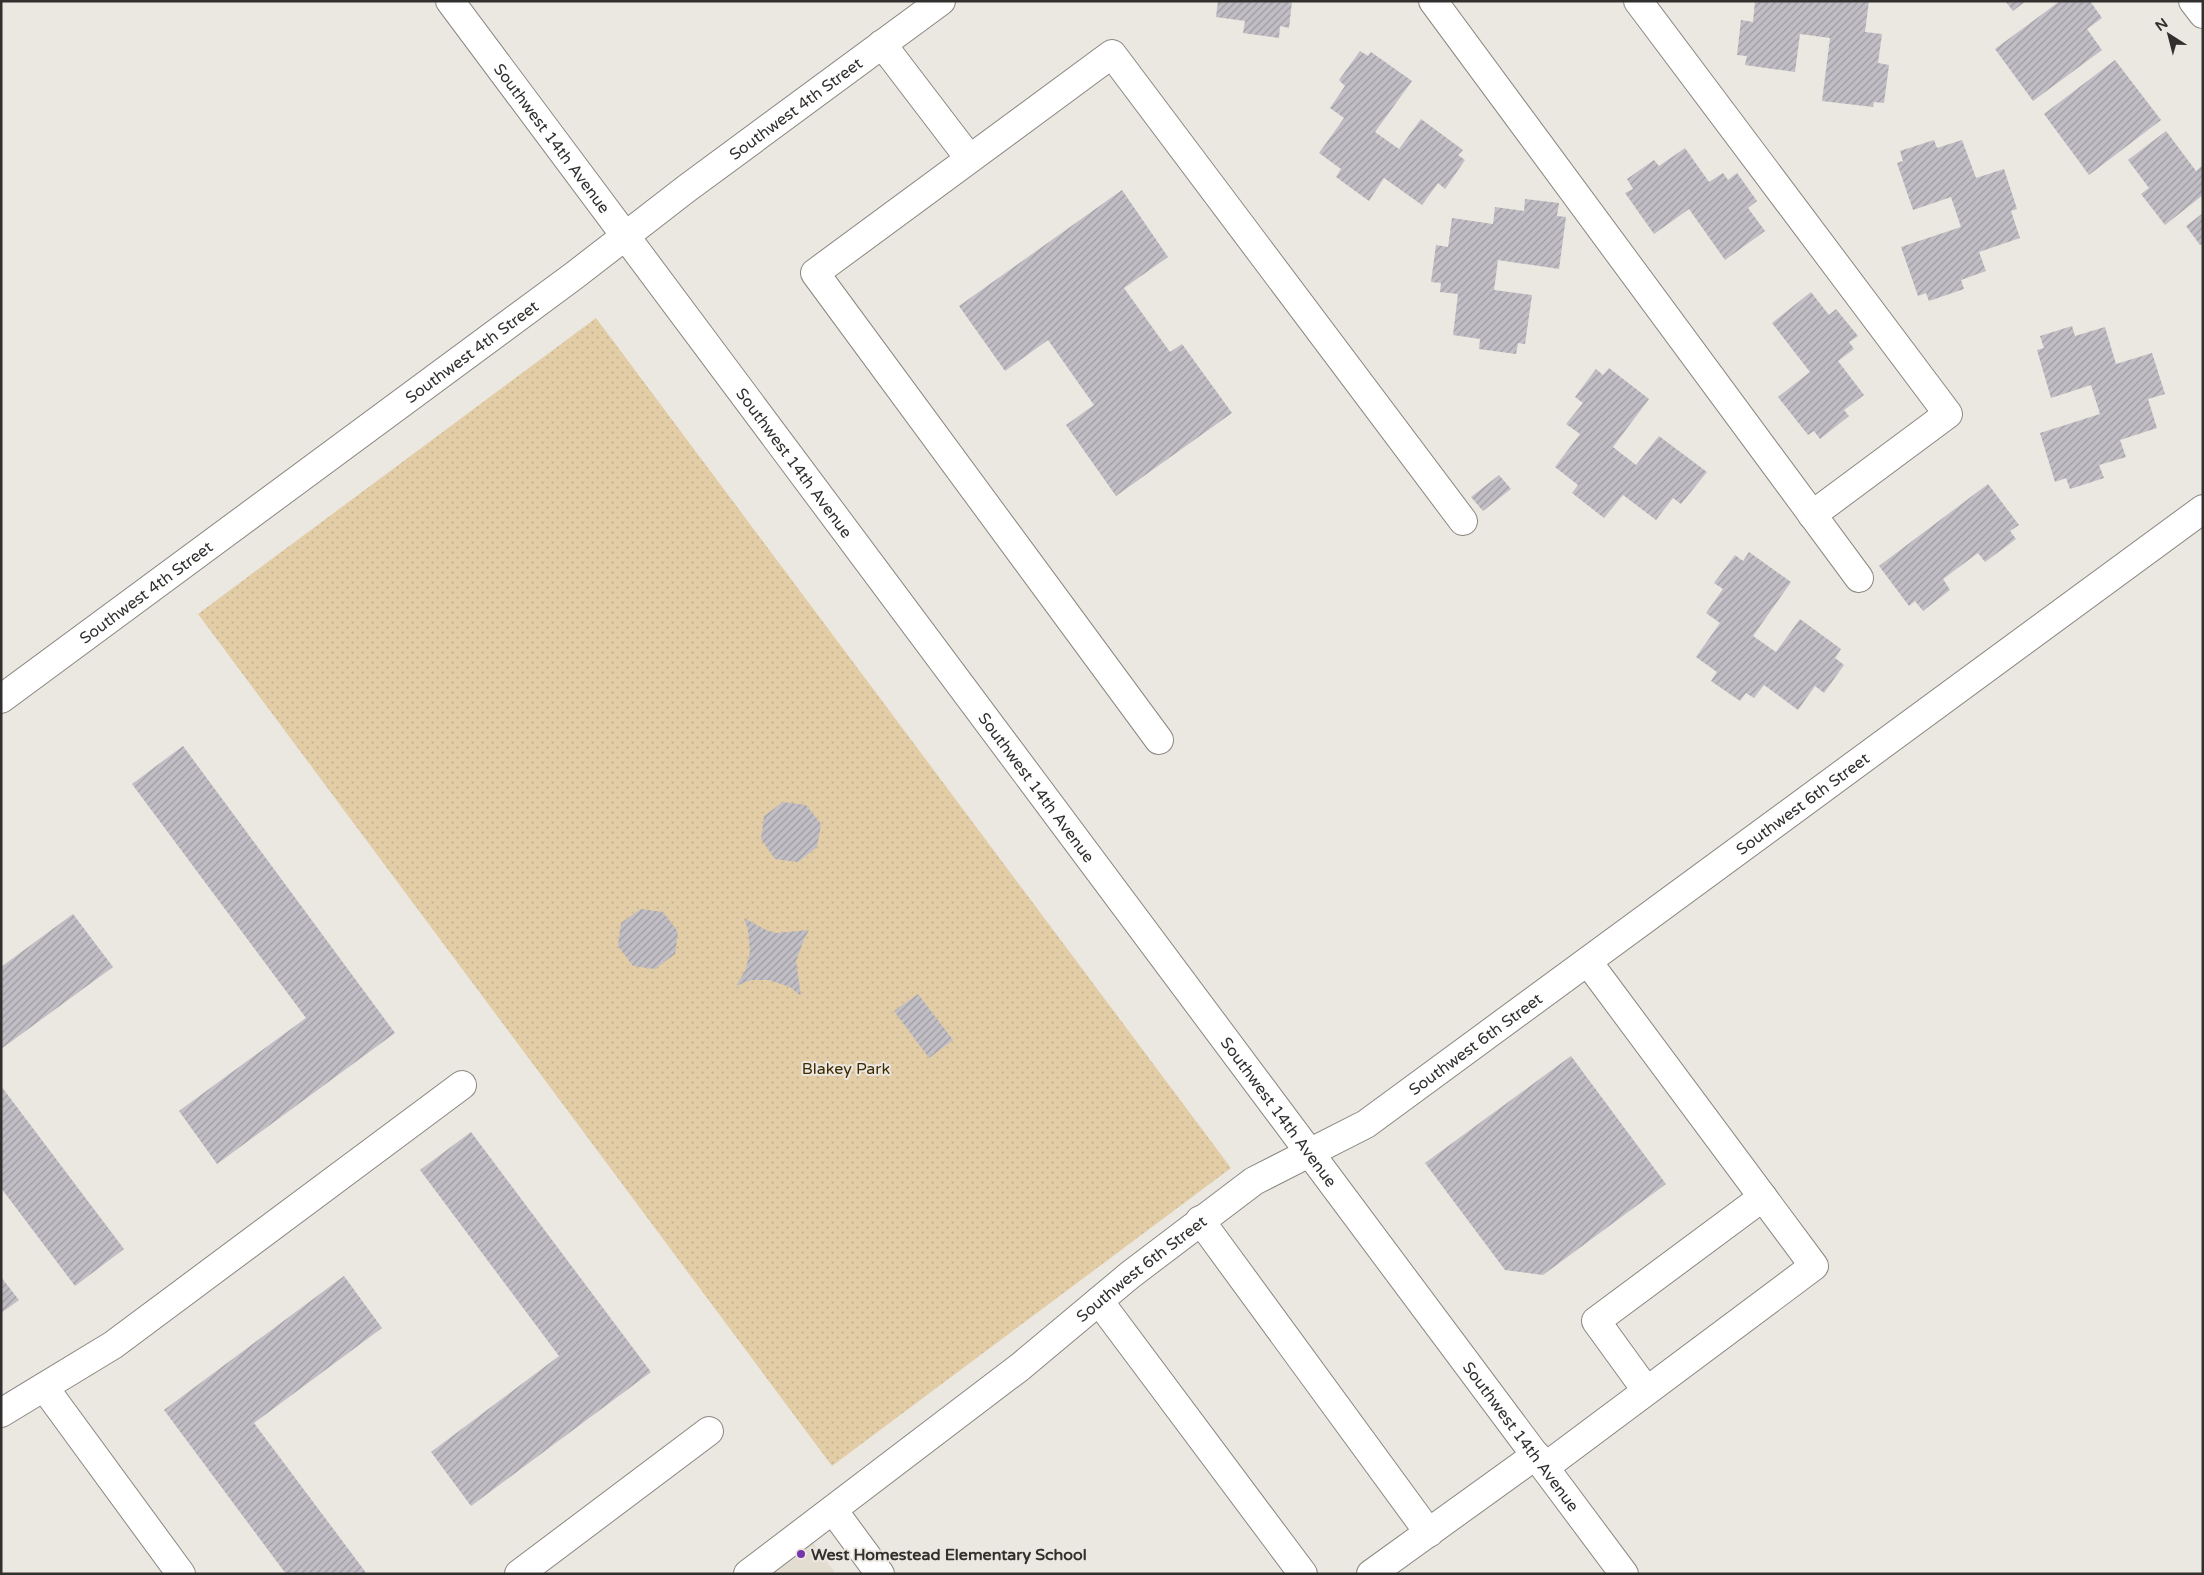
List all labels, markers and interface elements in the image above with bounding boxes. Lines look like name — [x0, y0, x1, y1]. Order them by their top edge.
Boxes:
north arrow — [2144, 10, 2194, 60]
text: N — [2152, 15, 2171, 35]
street label: Southwest 4th Street — [725, 53, 867, 165]
street label: Southwest 14th Avenue — [489, 60, 614, 218]
street label: Southwest 4th Street — [402, 296, 543, 408]
street label: Southwest 14th Avenue — [731, 384, 856, 542]
street label: Southwest 4th Street — [76, 537, 217, 649]
street label: Southwest 14th Avenue — [973, 709, 1098, 867]
street label: Southwest 6th Street — [1732, 749, 1874, 860]
street label: Southwest 6th Street — [1405, 989, 1546, 1100]
street label: Southwest 14th Avenue — [1216, 1033, 1341, 1191]
park label: Blakey Park — [802, 1059, 890, 1079]
street label: Southwest 6th Street — [1072, 1212, 1211, 1327]
street label: Southwest 14th Avenue — [1458, 1358, 1583, 1516]
place label: West Homestead Elementary School — [811, 1545, 1087, 1565]
marker: West Homestead Elementary School — [795, 1548, 807, 1560]

